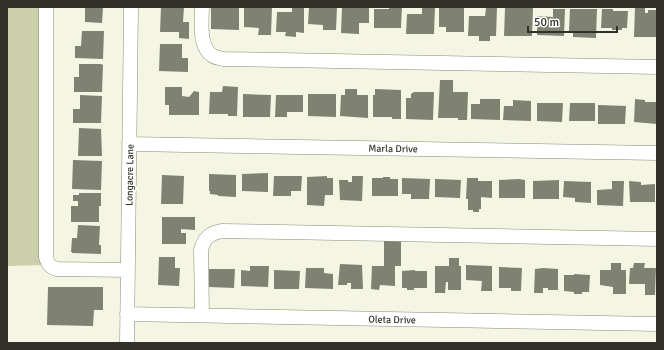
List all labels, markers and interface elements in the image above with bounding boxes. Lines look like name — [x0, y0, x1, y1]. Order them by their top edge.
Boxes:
scale bar — [528, 8, 617, 34]
text: 50 m — [534, 15, 559, 30]
street label: Marla Drive — [368, 143, 418, 155]
street label: Longacre Lane — [123, 144, 137, 206]
street label: Oleta Drive — [368, 314, 416, 326]

